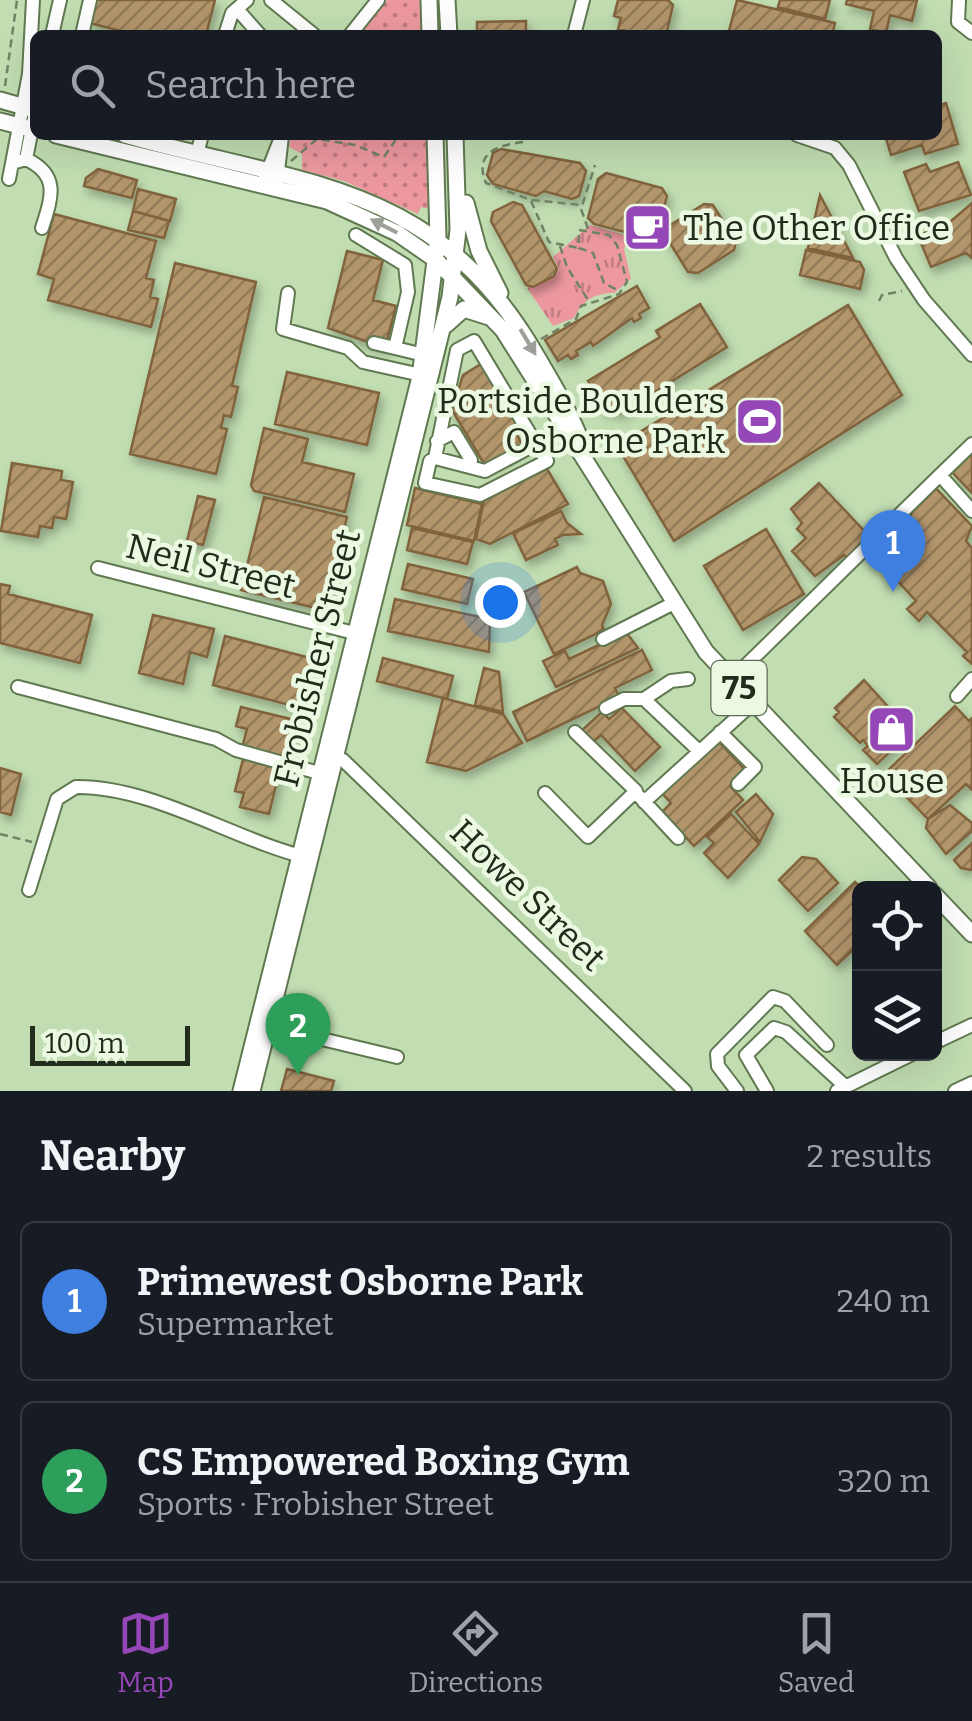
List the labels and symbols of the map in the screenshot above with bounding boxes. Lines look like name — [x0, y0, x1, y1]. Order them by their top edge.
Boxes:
cafe icon: The Other Office — [622, 202, 674, 254]
place label: The Other Office — [683, 207, 950, 249]
one-way arrow — [369, 218, 398, 235]
one-way arrow — [519, 328, 536, 356]
place label: Portside Boulders Osborne Park — [437, 380, 725, 462]
sports icon: Portside Boulders Osborne Park — [734, 395, 786, 447]
pin: 1 — [860, 510, 926, 592]
street label: Neil Street — [122, 525, 300, 607]
street label: Frobisher Street — [265, 525, 369, 791]
your location — [475, 577, 526, 628]
road number: 75 — [712, 661, 766, 715]
shop icon: House — [866, 703, 918, 755]
place label: House — [840, 760, 944, 802]
street label: Howe Street — [442, 811, 614, 979]
pin: 2 — [266, 992, 330, 1075]
scale bar — [30, 1021, 190, 1066]

